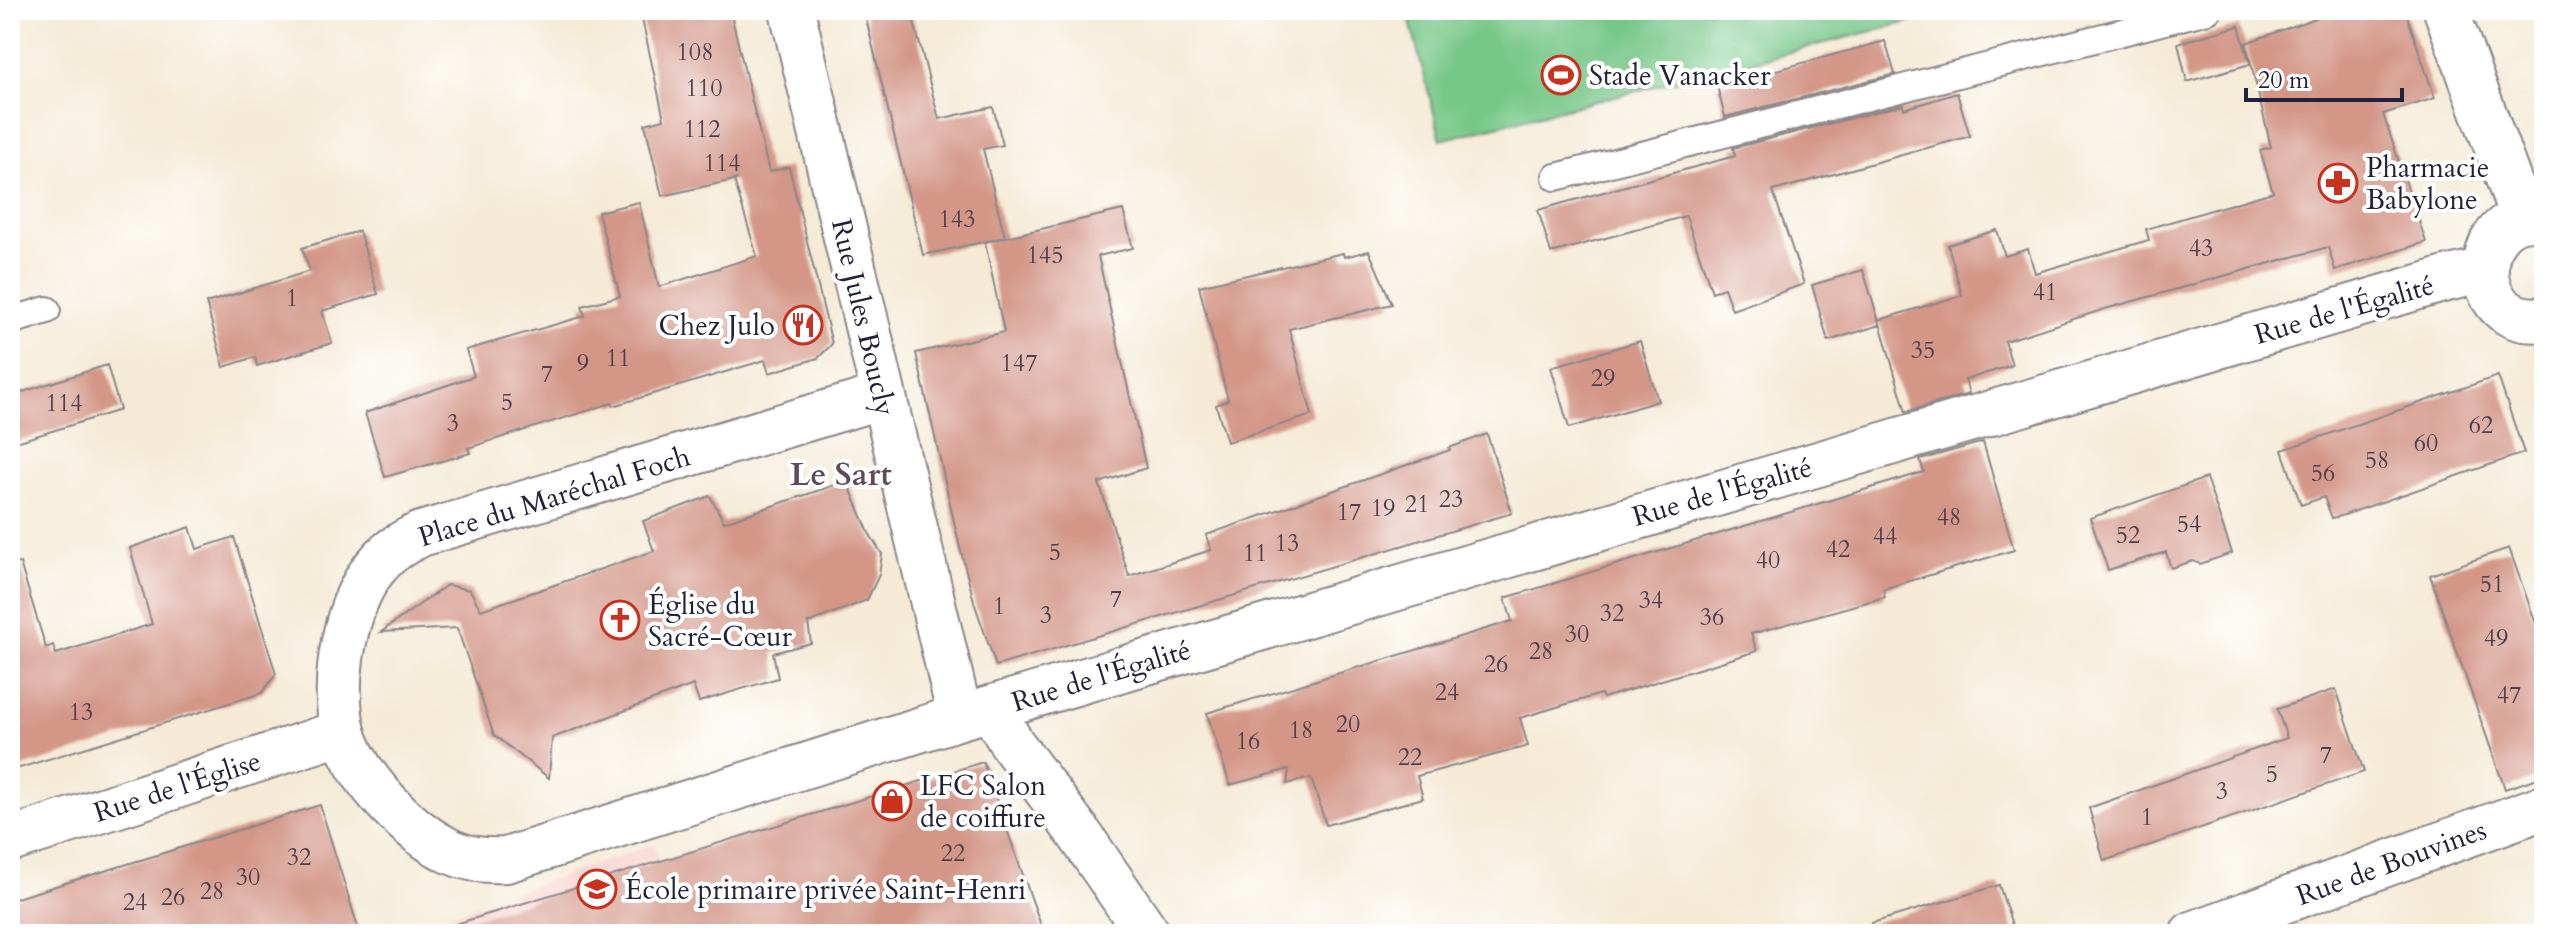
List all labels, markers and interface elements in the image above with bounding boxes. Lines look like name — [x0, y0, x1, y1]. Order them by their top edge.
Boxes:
house number: 108 — [677, 36, 713, 69]
scale bar — [2246, 52, 2402, 102]
sports icon: Stade Vanacker — [1540, 54, 1582, 96]
place label: Stade Vanacker — [1589, 57, 1771, 95]
text: 20 m — [2258, 64, 2310, 97]
house number: 110 — [686, 72, 722, 105]
house number: 112 — [684, 113, 720, 146]
house number: 114 — [704, 147, 740, 180]
place label: Pharmacie Babylone — [2366, 149, 2489, 219]
pharmacy icon: Pharmacie Babylone — [2317, 162, 2359, 204]
house number: 143 — [939, 203, 975, 236]
street label: Rue Jules Boucly — [822, 215, 904, 420]
house number: 43 — [2189, 232, 2213, 265]
house number: 145 — [1027, 239, 1063, 272]
street label: Rue de l'Égalité — [2250, 266, 2439, 354]
house number: 41 — [2033, 276, 2057, 309]
house number: 1 — [286, 282, 298, 315]
restaurant icon: Chez Julo — [782, 304, 824, 346]
place label: Chez Julo — [658, 307, 775, 345]
house number: 35 — [1911, 334, 1935, 367]
house number: 11 — [606, 342, 630, 375]
house number: 9 — [577, 347, 589, 380]
house number: 147 — [1001, 347, 1037, 380]
house number: 7 — [541, 358, 553, 391]
house number: 29 — [1591, 362, 1615, 395]
house number: 5 — [501, 386, 513, 419]
house number: 114 — [46, 387, 82, 420]
house number: 3 — [447, 407, 459, 440]
house number: 62 — [2469, 409, 2493, 442]
house number: 60 — [2414, 427, 2438, 460]
street label: Place du Maréchal Foch — [414, 438, 695, 556]
house number: 58 — [2365, 444, 2389, 477]
street label: Rue de l'Égalité — [1628, 448, 1817, 536]
district label: Le Sart — [790, 453, 892, 497]
house number: 56 — [2311, 457, 2335, 490]
house number: 23 — [1439, 483, 1463, 516]
house number: 21 — [1405, 488, 1429, 521]
house number: 19 — [1371, 492, 1395, 525]
house number: 17 — [1337, 496, 1361, 529]
house number: 48 — [1937, 501, 1961, 534]
house number: 54 — [2177, 508, 2201, 541]
house number: 52 — [2116, 519, 2140, 552]
house number: 44 — [1873, 520, 1897, 553]
house number: 13 — [1275, 527, 1299, 560]
house number: 42 — [1826, 533, 1850, 566]
house number: 5 — [1049, 536, 1061, 569]
house number: 11 — [1243, 537, 1267, 570]
house number: 40 — [1756, 544, 1780, 577]
house number: 51 — [2480, 568, 2504, 601]
house number: 7 — [1110, 583, 1122, 616]
house number: 34 — [1639, 584, 1663, 617]
place label: Église du Sacré-Cœur — [648, 586, 793, 656]
house number: 1 — [993, 590, 1005, 623]
house number: 32 — [1600, 597, 1624, 630]
church icon: Église du Sacré-Cœur — [599, 599, 641, 641]
house number: 3 — [1040, 599, 1052, 632]
house number: 36 — [1700, 601, 1724, 634]
house number: 30 — [1565, 618, 1589, 651]
house number: 49 — [2484, 622, 2508, 655]
street label: Rue de l'Égalité — [1007, 631, 1195, 721]
house number: 28 — [1529, 635, 1553, 668]
house number: 26 — [1484, 648, 1508, 681]
house number: 24 — [1435, 676, 1459, 709]
house number: 47 — [2497, 679, 2521, 712]
house number: 13 — [69, 696, 93, 729]
house number: 20 — [1336, 708, 1360, 741]
house number: 18 — [1289, 714, 1313, 747]
house number: 16 — [1236, 725, 1260, 758]
house number: 7 — [2320, 739, 2332, 772]
house number: 22 — [1398, 741, 1422, 774]
street label: Rue de l'Église — [89, 742, 266, 832]
house number: 5 — [2266, 758, 2278, 791]
place label: LFC Salon de coiffure — [920, 767, 1046, 837]
house number: 3 — [2216, 775, 2228, 808]
shop icon: LFC Salon de coiffure — [871, 780, 913, 822]
house number: 1 — [2141, 801, 2153, 834]
street label: Rue de Bouvines — [2291, 811, 2492, 915]
house number: 22 — [941, 837, 965, 870]
house number: 32 — [287, 841, 311, 874]
house number: 30 — [236, 861, 260, 894]
school or university icon: École primaire privée Saint-Henri — [576, 868, 618, 910]
place label: École primaire privée Saint-Henri — [625, 871, 1026, 909]
house number: 28 — [200, 875, 224, 908]
house number: 26 — [161, 881, 185, 914]
house number: 24 — [123, 886, 147, 919]

